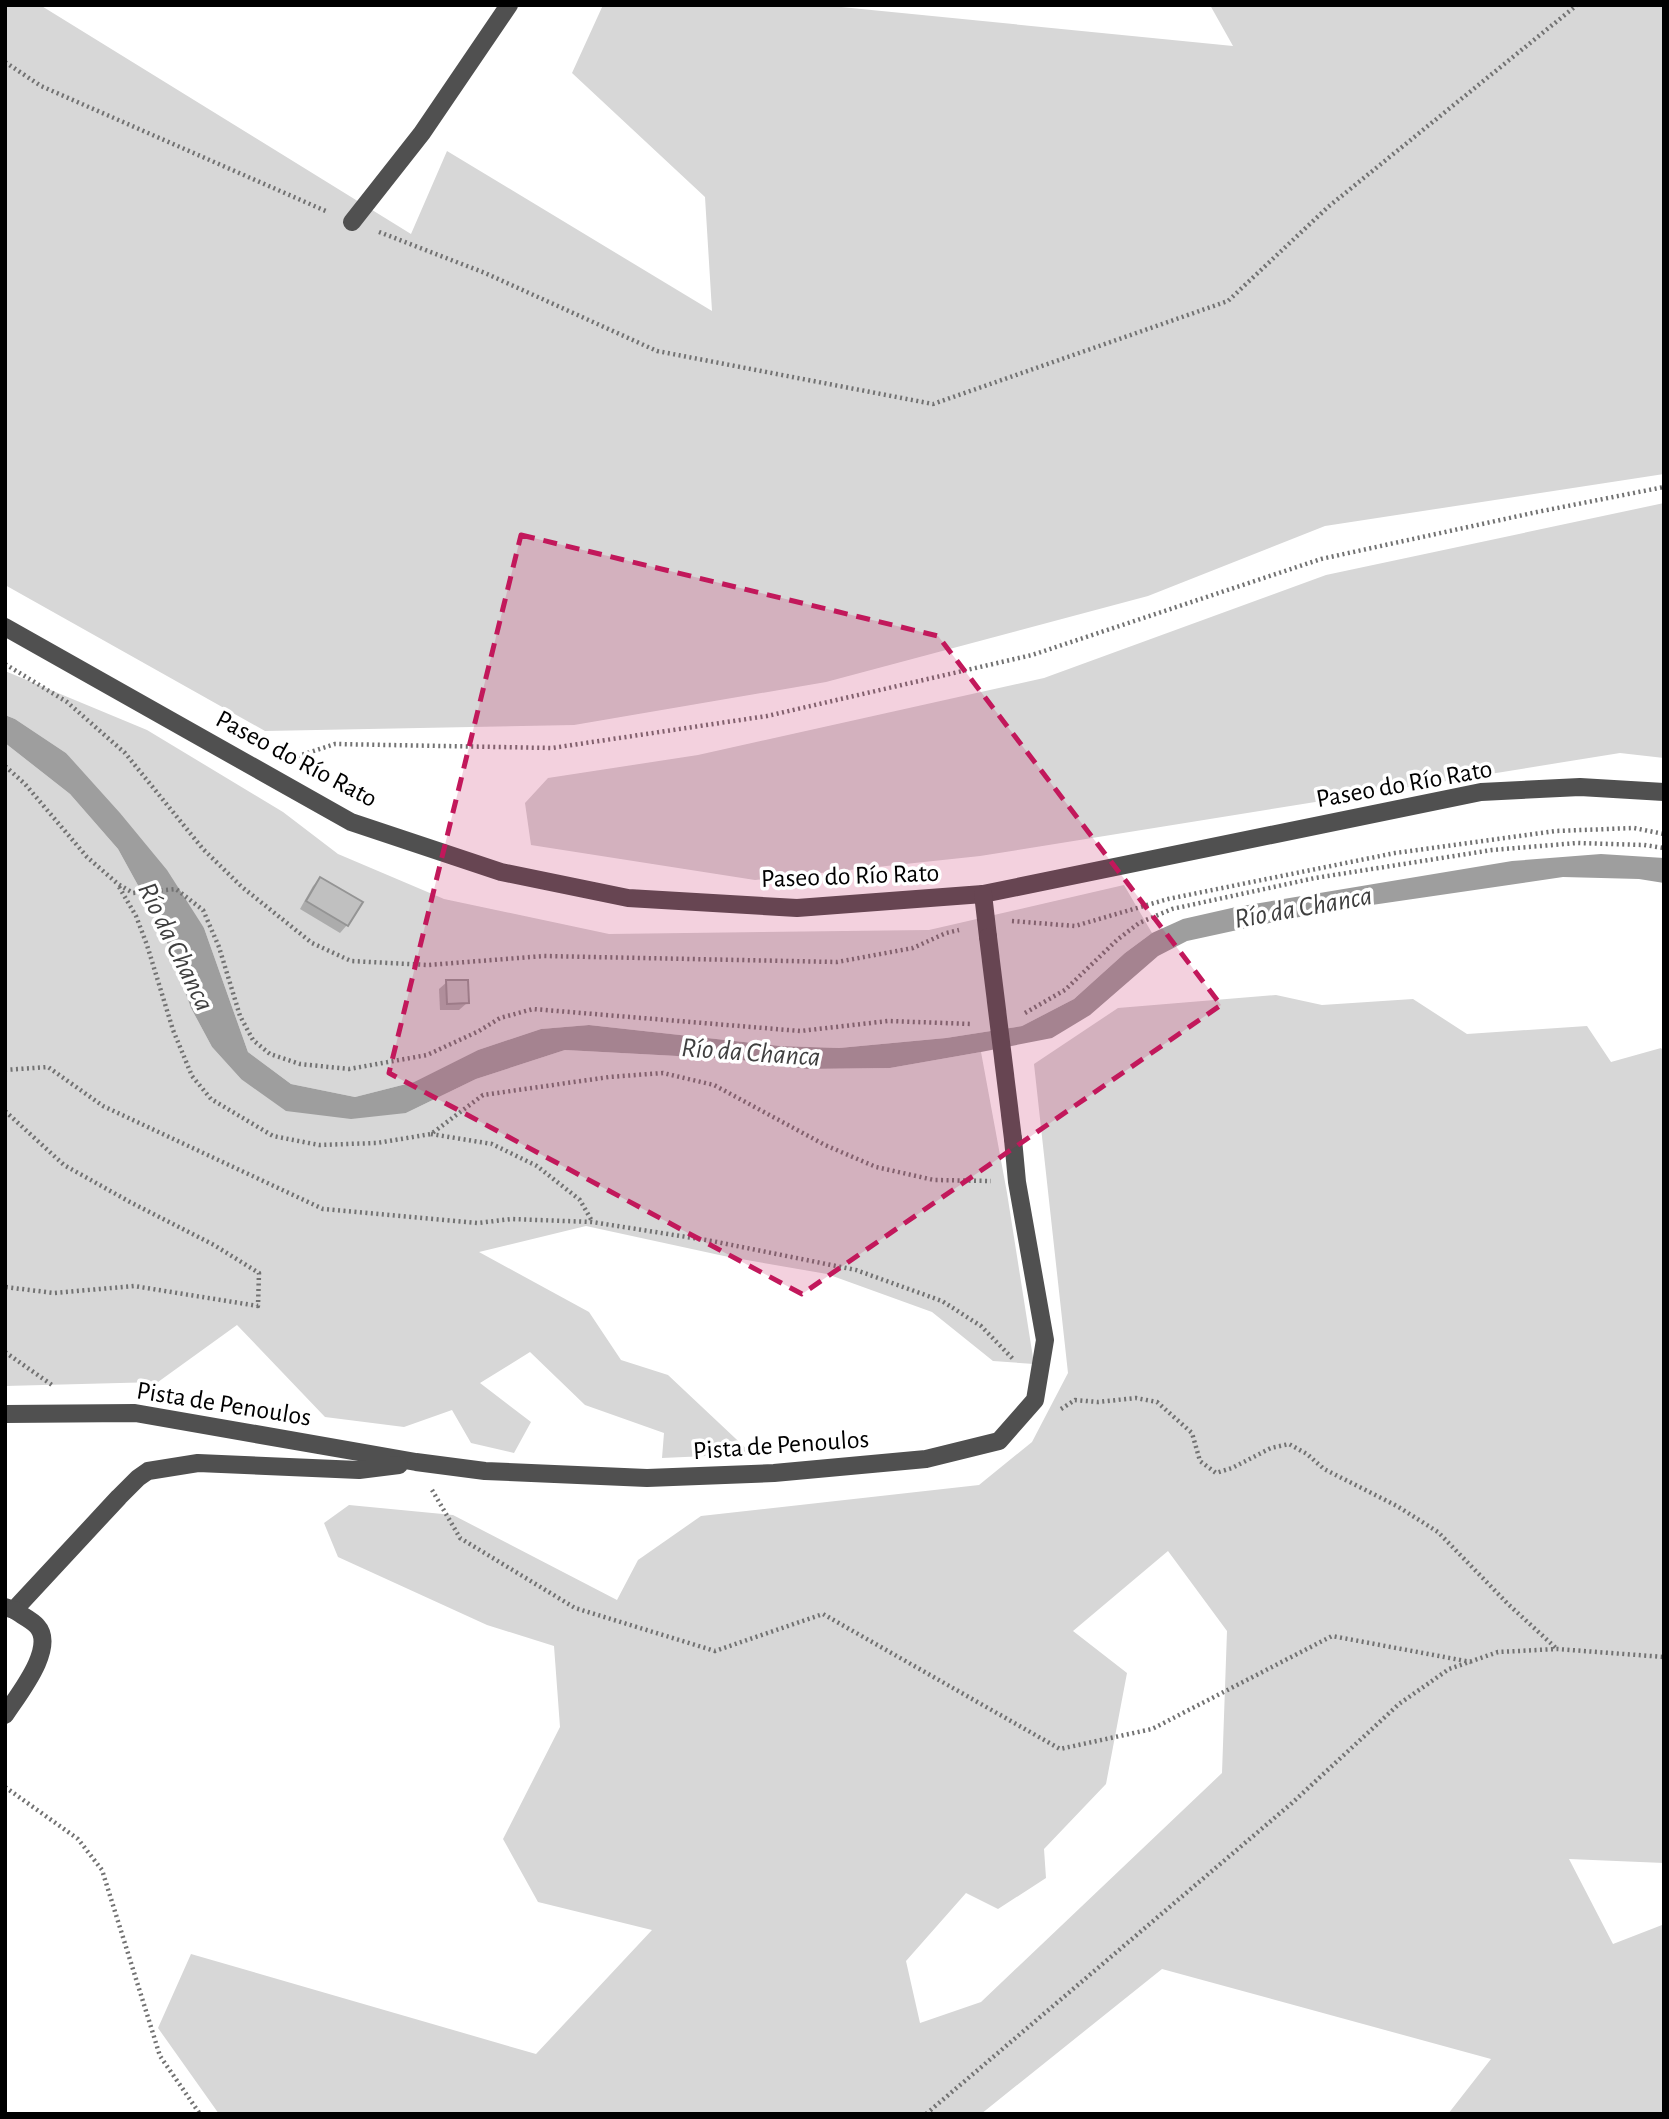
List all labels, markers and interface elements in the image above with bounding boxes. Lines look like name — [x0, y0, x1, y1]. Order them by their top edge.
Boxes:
street label: Paseo do Río Rato — [212, 706, 381, 812]
street label: Paseo do Río Rato — [1314, 756, 1494, 812]
street label: Paseo do Río Rato — [760, 860, 940, 892]
water label: Río da Chanca — [132, 878, 218, 1016]
water label: Río da Chanca — [1232, 882, 1374, 934]
water label: Río da Chanca — [680, 1034, 821, 1072]
street label: Pista de Penoulos — [135, 1377, 313, 1431]
street label: Pista de Penoulos — [692, 1426, 870, 1464]

